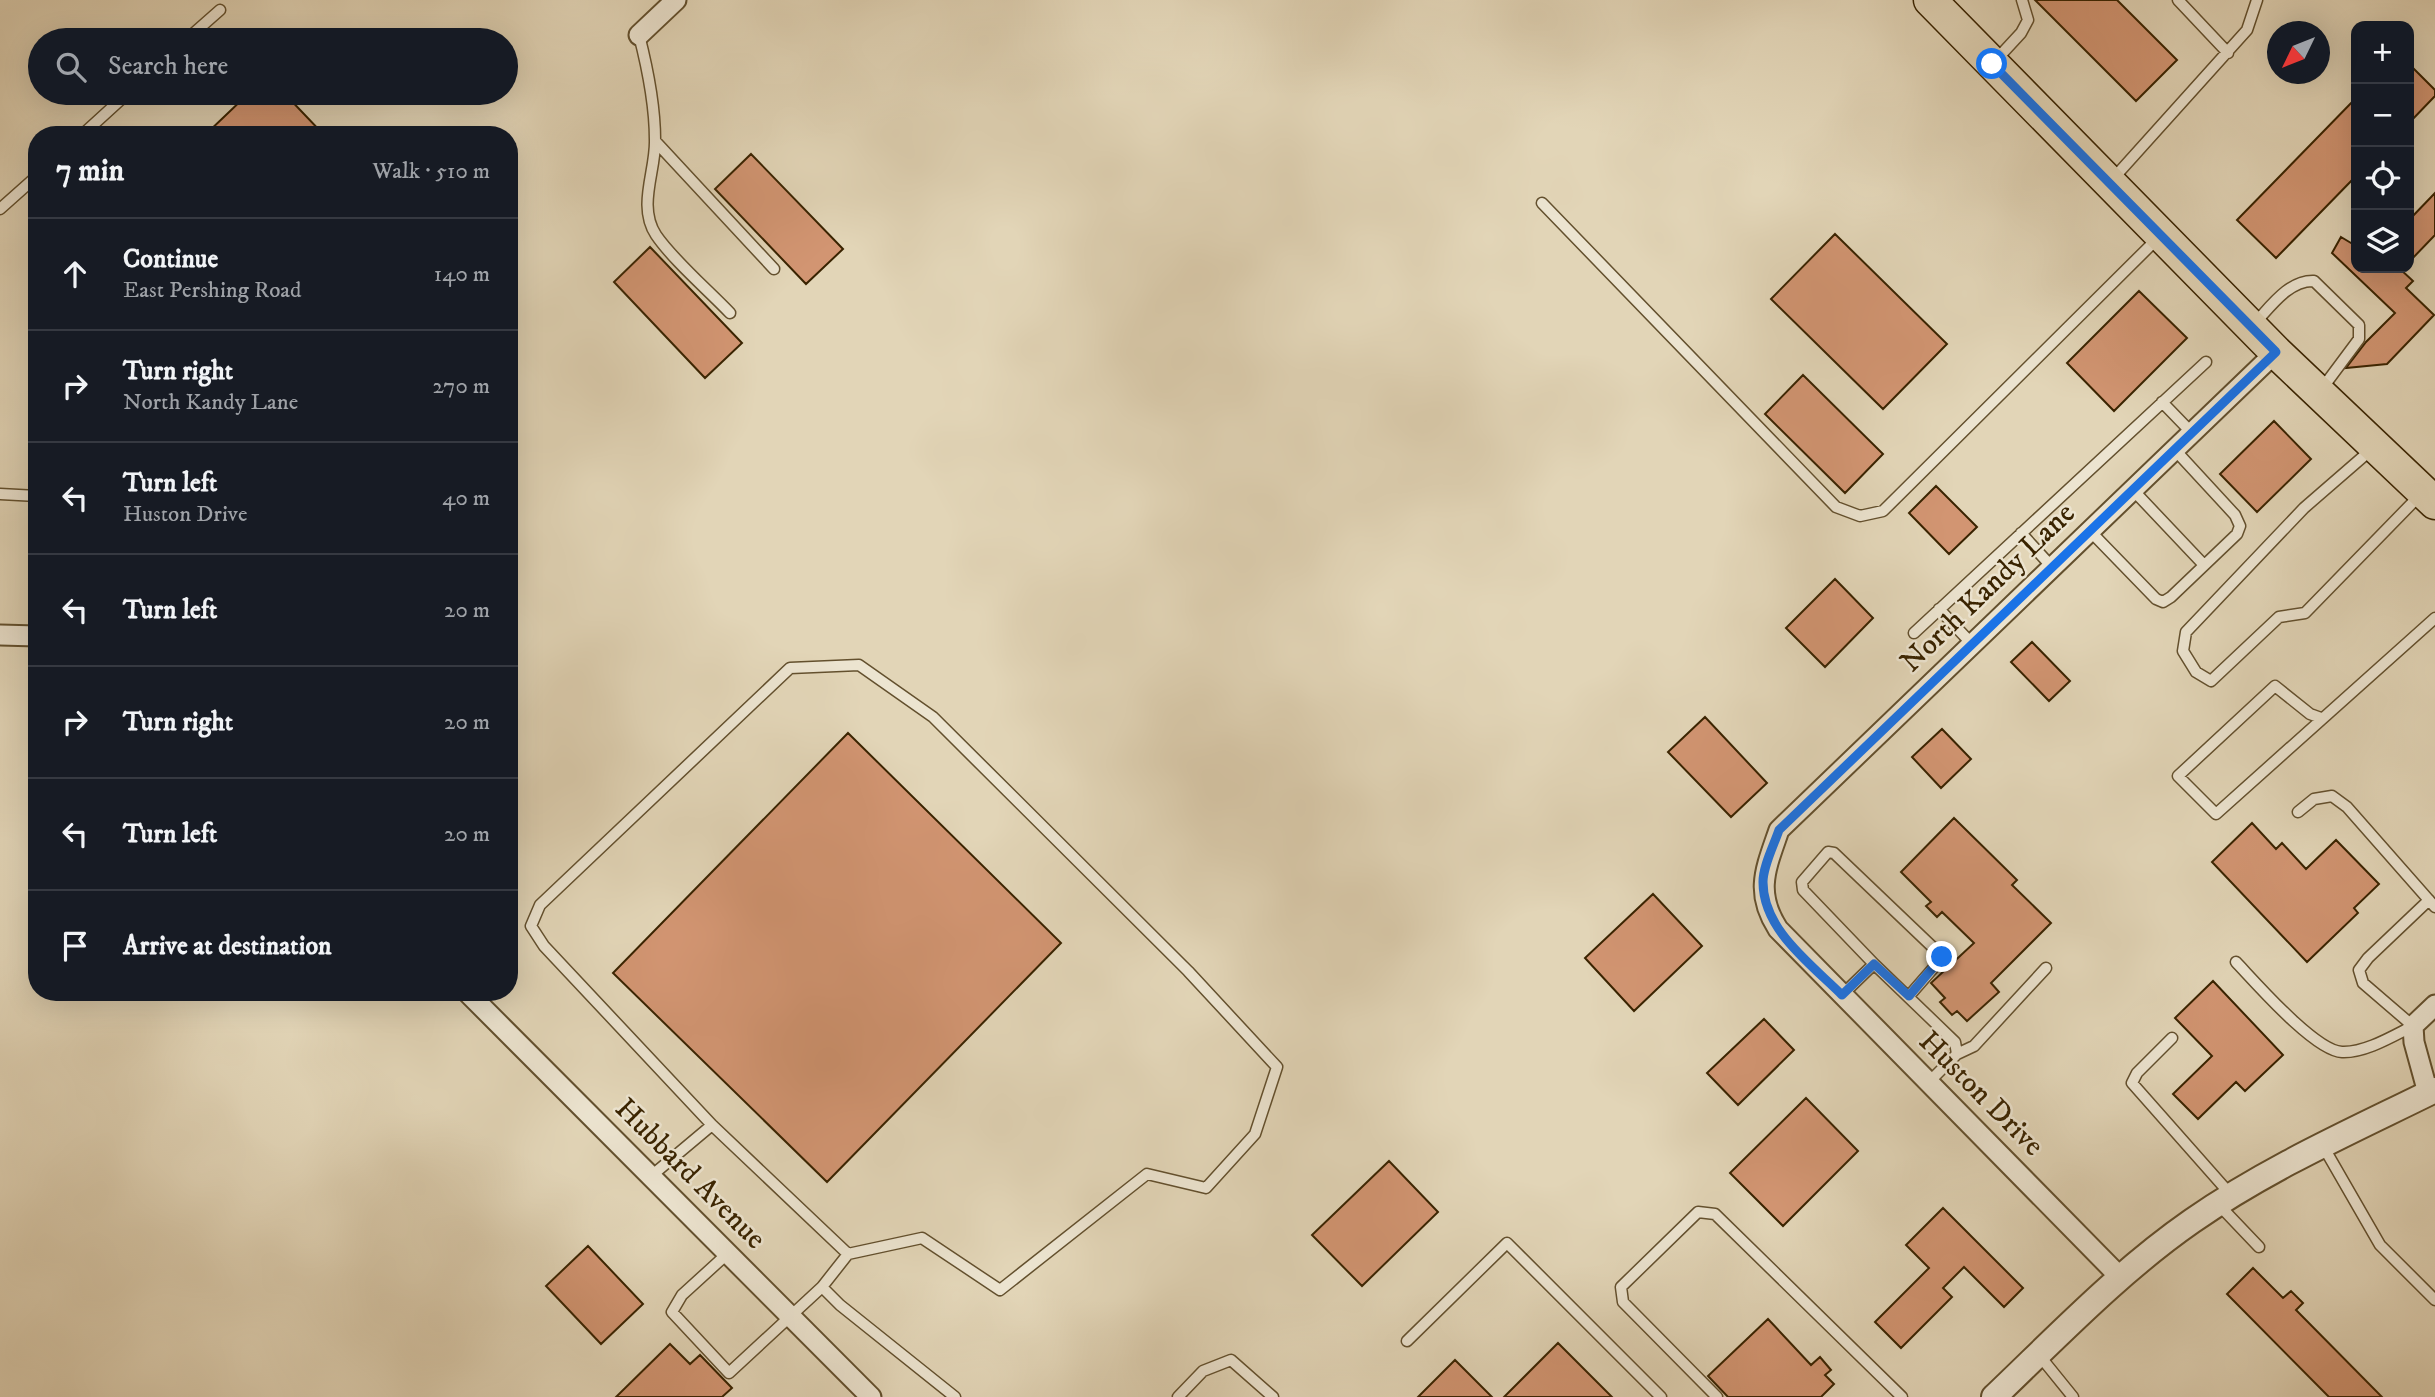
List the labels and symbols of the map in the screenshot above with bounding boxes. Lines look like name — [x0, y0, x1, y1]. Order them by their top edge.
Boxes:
north arrow — [2267, 21, 2330, 84]
route start — [1976, 48, 2007, 79]
street label: North Kandy Lane — [1893, 495, 2083, 681]
route end — [1926, 941, 1957, 972]
street label: Huston Drive — [1911, 1024, 2051, 1164]
street label: Hubbard Avenue — [607, 1091, 773, 1257]

